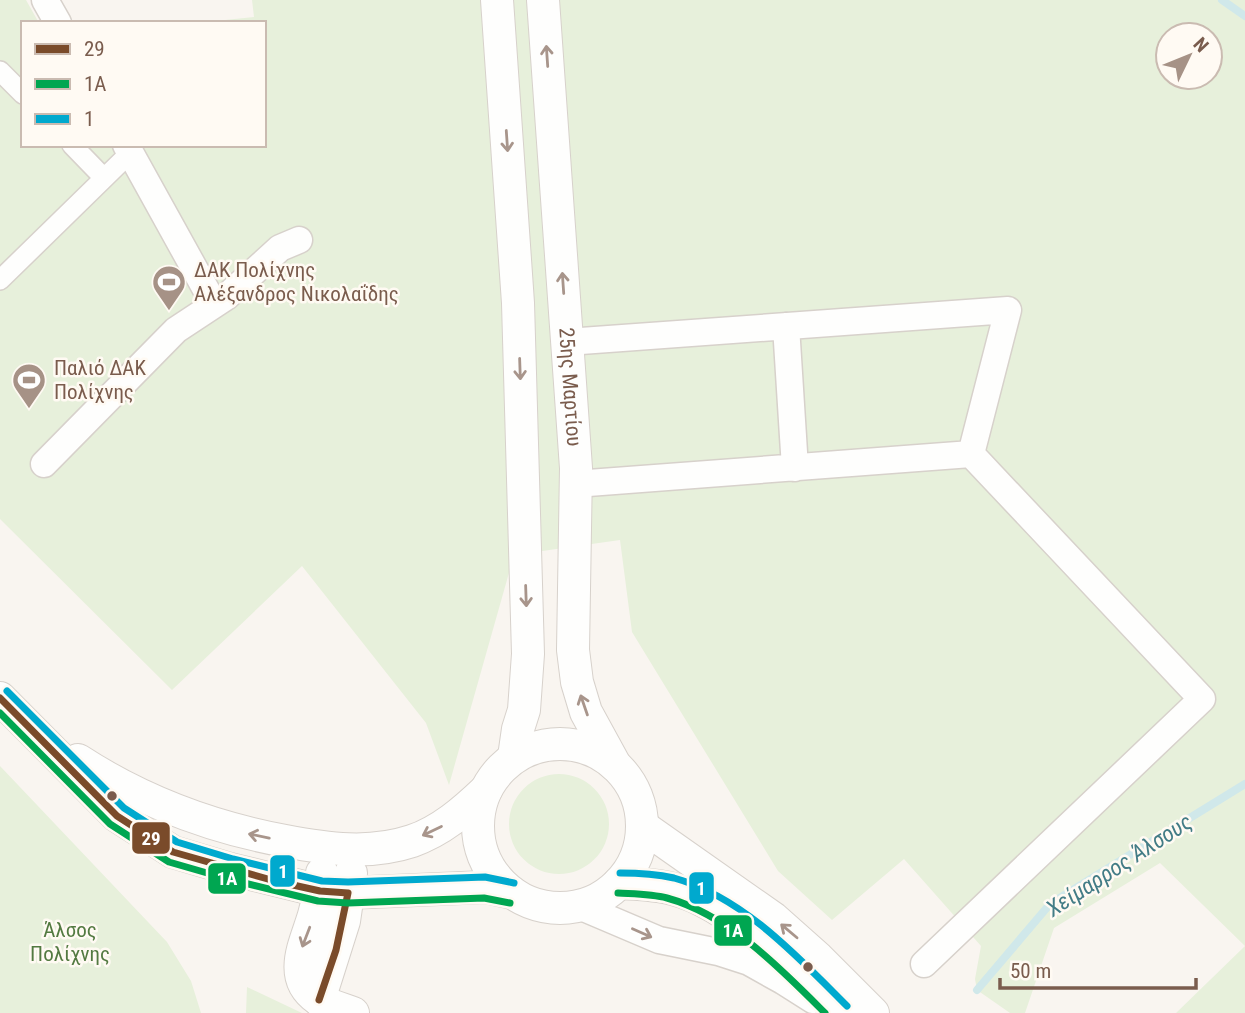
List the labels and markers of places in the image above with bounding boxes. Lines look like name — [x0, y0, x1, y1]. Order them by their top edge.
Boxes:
place label: ΔΑΚ Πολίχνης Αλέξανδρος Νικολαΐδης — [194, 258, 399, 306]
sports icon: ΔΑΚ Πολίχνης Αλέξανδρος Νικολαΐδης — [150, 263, 188, 312]
place label: Παλιό ΔΑΚ Πολίχνης — [54, 356, 146, 404]
sports icon: Παλιό ΔΑΚ Πολίχνης — [10, 361, 48, 410]
unlabelled marker — [105, 789, 119, 803]
unlabelled marker — [801, 960, 815, 974]

